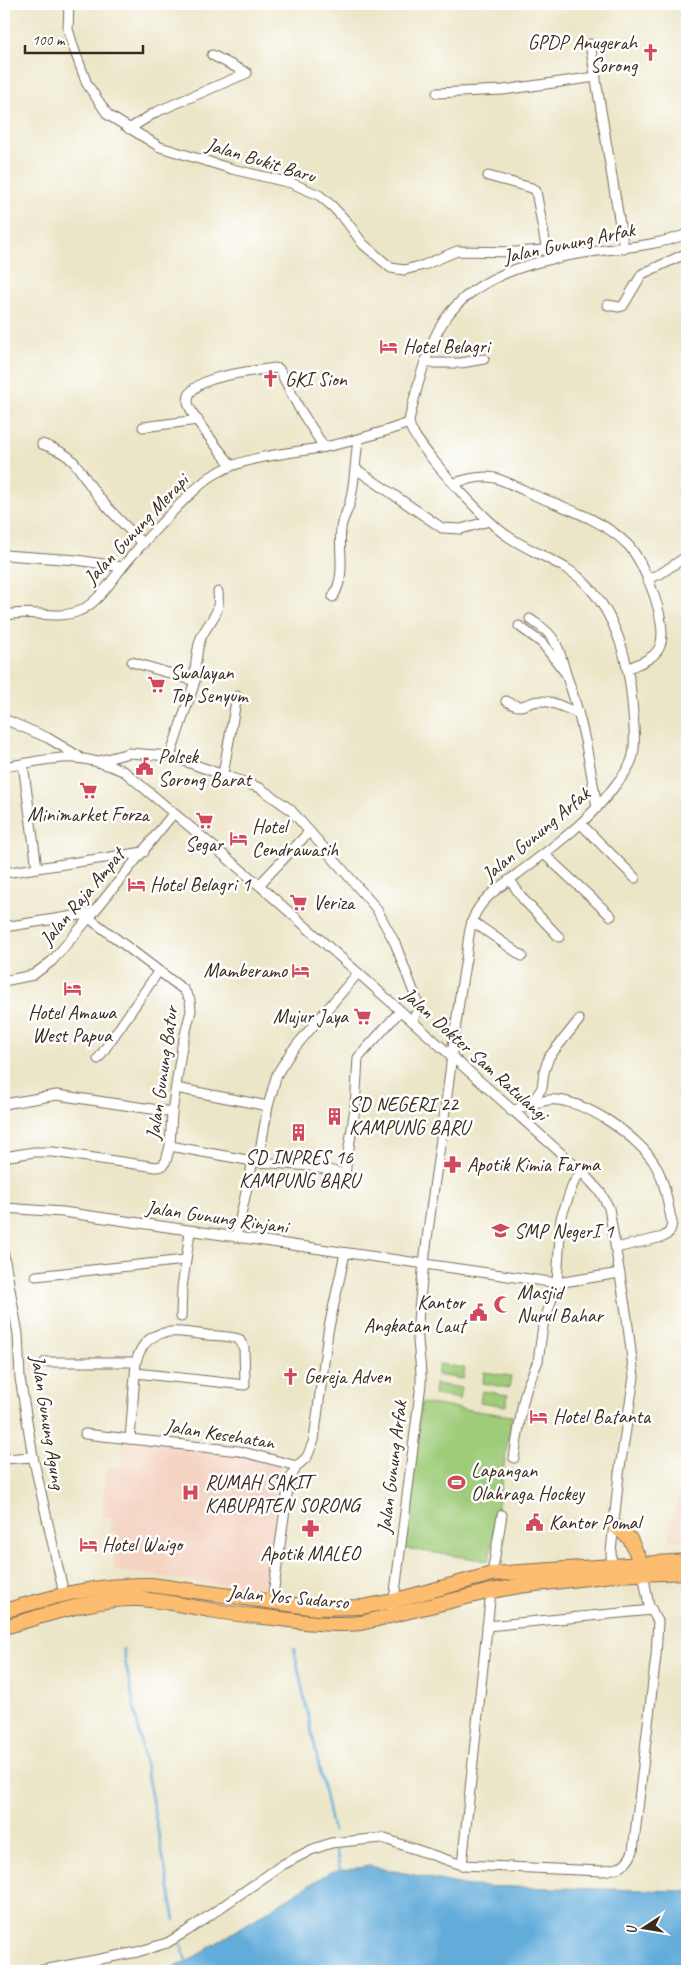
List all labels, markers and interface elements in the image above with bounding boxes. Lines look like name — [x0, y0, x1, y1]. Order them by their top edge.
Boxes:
scale bar — [25, 22, 142, 54]
place label: GPDP Anugerah Sorong — [528, 30, 639, 78]
text: 100 m — [32, 31, 66, 50]
church icon: GPDP Anugerah Sorong — [641, 43, 661, 63]
street label: Jalan Bukit Baru — [202, 131, 320, 189]
street label: Jalan Gunung Arfak — [500, 217, 639, 269]
place label: Hotel Belagri — [403, 334, 492, 359]
hotel icon: Hotel Belagri — [379, 336, 399, 356]
place label: GKI Sion — [285, 367, 348, 392]
church icon: GKI Sion — [261, 369, 281, 389]
street label: Jalan Gunung Merapi — [78, 467, 195, 590]
place label: Swalayan Top Senyum — [170, 660, 249, 708]
supermarket icon: Swalayan Top Senyum — [146, 674, 166, 694]
place label: Polsek Sorong Barat — [158, 744, 253, 792]
public building icon: Polsek Sorong Barat — [134, 757, 154, 777]
supermarket icon: Minimarket Forza — [78, 780, 98, 800]
street label: Jalan Gunung Arfak — [476, 780, 596, 887]
place label: Minimarket Forza — [27, 802, 151, 827]
supermarket icon: Segar — [194, 810, 214, 830]
place label: Hotel Cendrawasih — [252, 814, 339, 862]
hotel icon: Hotel Cendrawasih — [228, 828, 248, 848]
place label: Segar — [185, 832, 225, 857]
street label: Jalan Raja Ampat — [33, 841, 132, 951]
place label: Hotel Belagri 1 — [150, 872, 251, 897]
hotel icon: Hotel Belagri 1 — [126, 874, 146, 894]
place label: Veriza — [313, 890, 356, 915]
supermarket icon: Veriza — [289, 892, 309, 912]
place label: Mamberamo — [203, 958, 288, 983]
hotel icon: Mamberamo — [291, 960, 311, 980]
hotel icon: Hotel Amawa West Papua — [62, 978, 82, 998]
street label: Jalan Dokter Sam Ratulangi — [396, 981, 555, 1128]
place label: Hotel Amawa West Papua — [28, 1000, 117, 1048]
street label: Jalan Gunung Batur — [140, 1003, 184, 1142]
place label: Mujur Jaya — [273, 1004, 349, 1029]
supermarket icon: Mujur Jaya — [352, 1006, 372, 1026]
place label: SD NEGERI 22 KAMPUNG BARU — [349, 1092, 472, 1140]
building icon: SD NEGERI 22 KAMPUNG BARU — [325, 1106, 345, 1126]
building icon: SD INPRES 16 KAMPUNG BARU — [289, 1123, 309, 1143]
place label: SD INPRES 16 KAMPUNG BARU — [239, 1145, 362, 1193]
place label: Apotik Kimia Farma — [467, 1152, 601, 1177]
pharmacy icon: Apotik Kimia Farma — [443, 1154, 463, 1174]
street label: Jalan Gunung Rinjani — [143, 1195, 292, 1240]
place label: SMP NegerI 1 — [514, 1219, 615, 1244]
school or university icon: SMP NegerI 1 — [490, 1221, 510, 1241]
place label: Masjid Nurul Bahar — [517, 1280, 604, 1328]
place label: Kantor Angkatan Laut — [364, 1290, 468, 1338]
mosque icon: Masjid Nurul Bahar — [493, 1294, 513, 1314]
public building icon: Kantor Angkatan Laut — [469, 1303, 489, 1323]
street label: Jalan Gunung Agung — [25, 1352, 71, 1493]
place label: Gereja Adven — [304, 1364, 392, 1389]
church icon: Gereja Adven — [280, 1366, 300, 1386]
street label: Jalan Gunung Arfak — [371, 1398, 413, 1536]
place label: Hotel Batanta — [553, 1404, 652, 1429]
hotel icon: Hotel Batanta — [529, 1406, 549, 1426]
street label: Jalan Kesehatan — [163, 1413, 277, 1455]
place label: Lapangan Olahraga Hockey — [471, 1458, 586, 1506]
place label: RUMAH SAKIT KABUPATEN SORONG — [205, 1470, 362, 1518]
sports icon: Lapangan Olahraga Hockey — [447, 1472, 467, 1492]
hospital icon: RUMAH SAKIT KABUPATEN SORONG — [181, 1483, 201, 1503]
place label: Kantor Pomal — [549, 1510, 644, 1535]
public building icon: Kantor Pomal — [525, 1512, 545, 1532]
pharmacy icon: Apotik MALEO — [300, 1519, 320, 1539]
place label: Hotel Waigo — [102, 1532, 184, 1557]
hotel icon: Hotel Waigo — [78, 1534, 98, 1554]
place label: Apotik MALEO — [260, 1541, 362, 1566]
street label: Jalan Yos Sudarso — [226, 1579, 350, 1615]
north arrow — [618, 1902, 668, 1952]
text: U — [622, 1922, 641, 1936]

